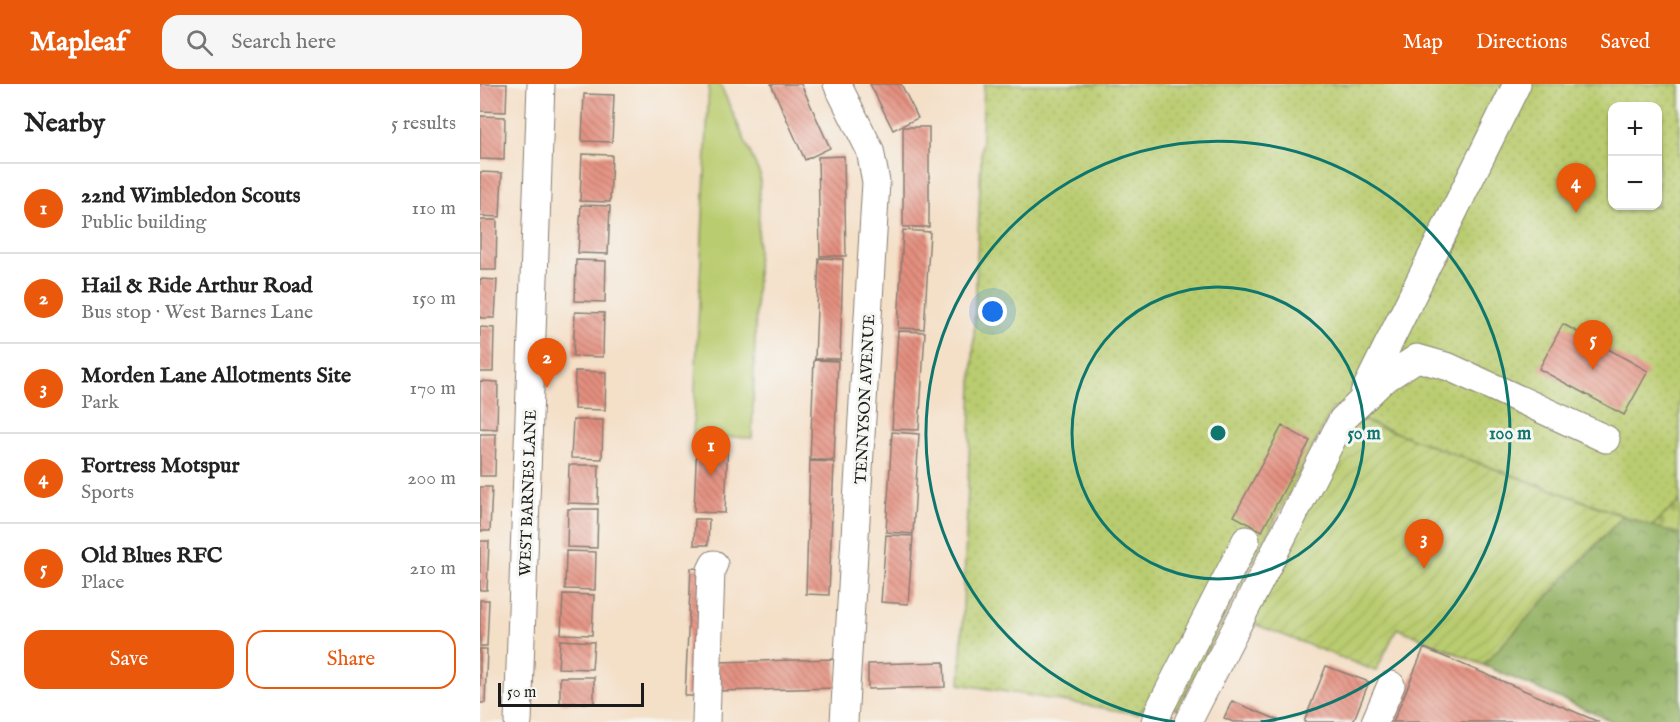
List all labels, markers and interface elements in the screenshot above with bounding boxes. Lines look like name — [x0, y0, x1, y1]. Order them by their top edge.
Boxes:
search box — [162, 15, 582, 69]
text: Mapleaf — [30, 25, 126, 60]
icon: search — [183, 26, 216, 59]
text: Search here — [231, 28, 336, 56]
text: Map — [1403, 29, 1443, 56]
text: Directions — [1476, 29, 1567, 56]
text: Saved — [1600, 29, 1650, 56]
map controls — [1608, 102, 1662, 210]
button: + — [1608, 102, 1662, 156]
text: Nearby — [24, 107, 105, 140]
text: 5 results — [391, 111, 456, 136]
button: − — [1608, 156, 1662, 210]
pin: 4 — [1556, 164, 1596, 213]
text: 22nd Wimbledon Scouts — [81, 182, 301, 210]
text: 1 — [40, 196, 47, 221]
text: 110 m — [412, 196, 456, 221]
text: Public building — [81, 210, 206, 235]
text: Hail & Ride Arthur Road — [81, 272, 313, 300]
text: 2 — [39, 286, 48, 311]
text: 150 m — [412, 286, 456, 311]
your location — [978, 297, 1007, 326]
text: Bus stop · West Barnes Lane — [81, 300, 313, 325]
street label: TENNYSON AVENUE — [852, 314, 880, 485]
pin: 5 — [1574, 320, 1612, 370]
pin: 2 — [528, 338, 566, 388]
text: Morden Lane Allotments Site — [81, 362, 351, 390]
text: 3 — [40, 376, 47, 401]
text: 170 m — [410, 376, 456, 401]
text: Park — [81, 390, 119, 415]
street label: WEST BARNES LANE — [516, 409, 542, 577]
centre of rings — [1208, 423, 1228, 443]
text: 50 m — [1347, 423, 1381, 446]
text: 100 m — [1489, 423, 1531, 446]
pin: 1 — [692, 426, 730, 476]
text: Fortress Motspur — [81, 452, 240, 480]
text: 4 — [39, 466, 48, 491]
text: 200 m — [407, 466, 456, 491]
text: Sports — [81, 480, 134, 505]
pin: 3 — [1404, 520, 1444, 569]
text: Old Blues RFC — [81, 542, 223, 570]
text: 5 — [40, 556, 47, 581]
text: 210 m — [410, 556, 456, 581]
text: Place — [81, 570, 124, 595]
button: Save — [24, 630, 234, 689]
button: Share — [246, 630, 456, 689]
scale bar — [498, 680, 644, 708]
text: 50 m — [507, 683, 536, 703]

